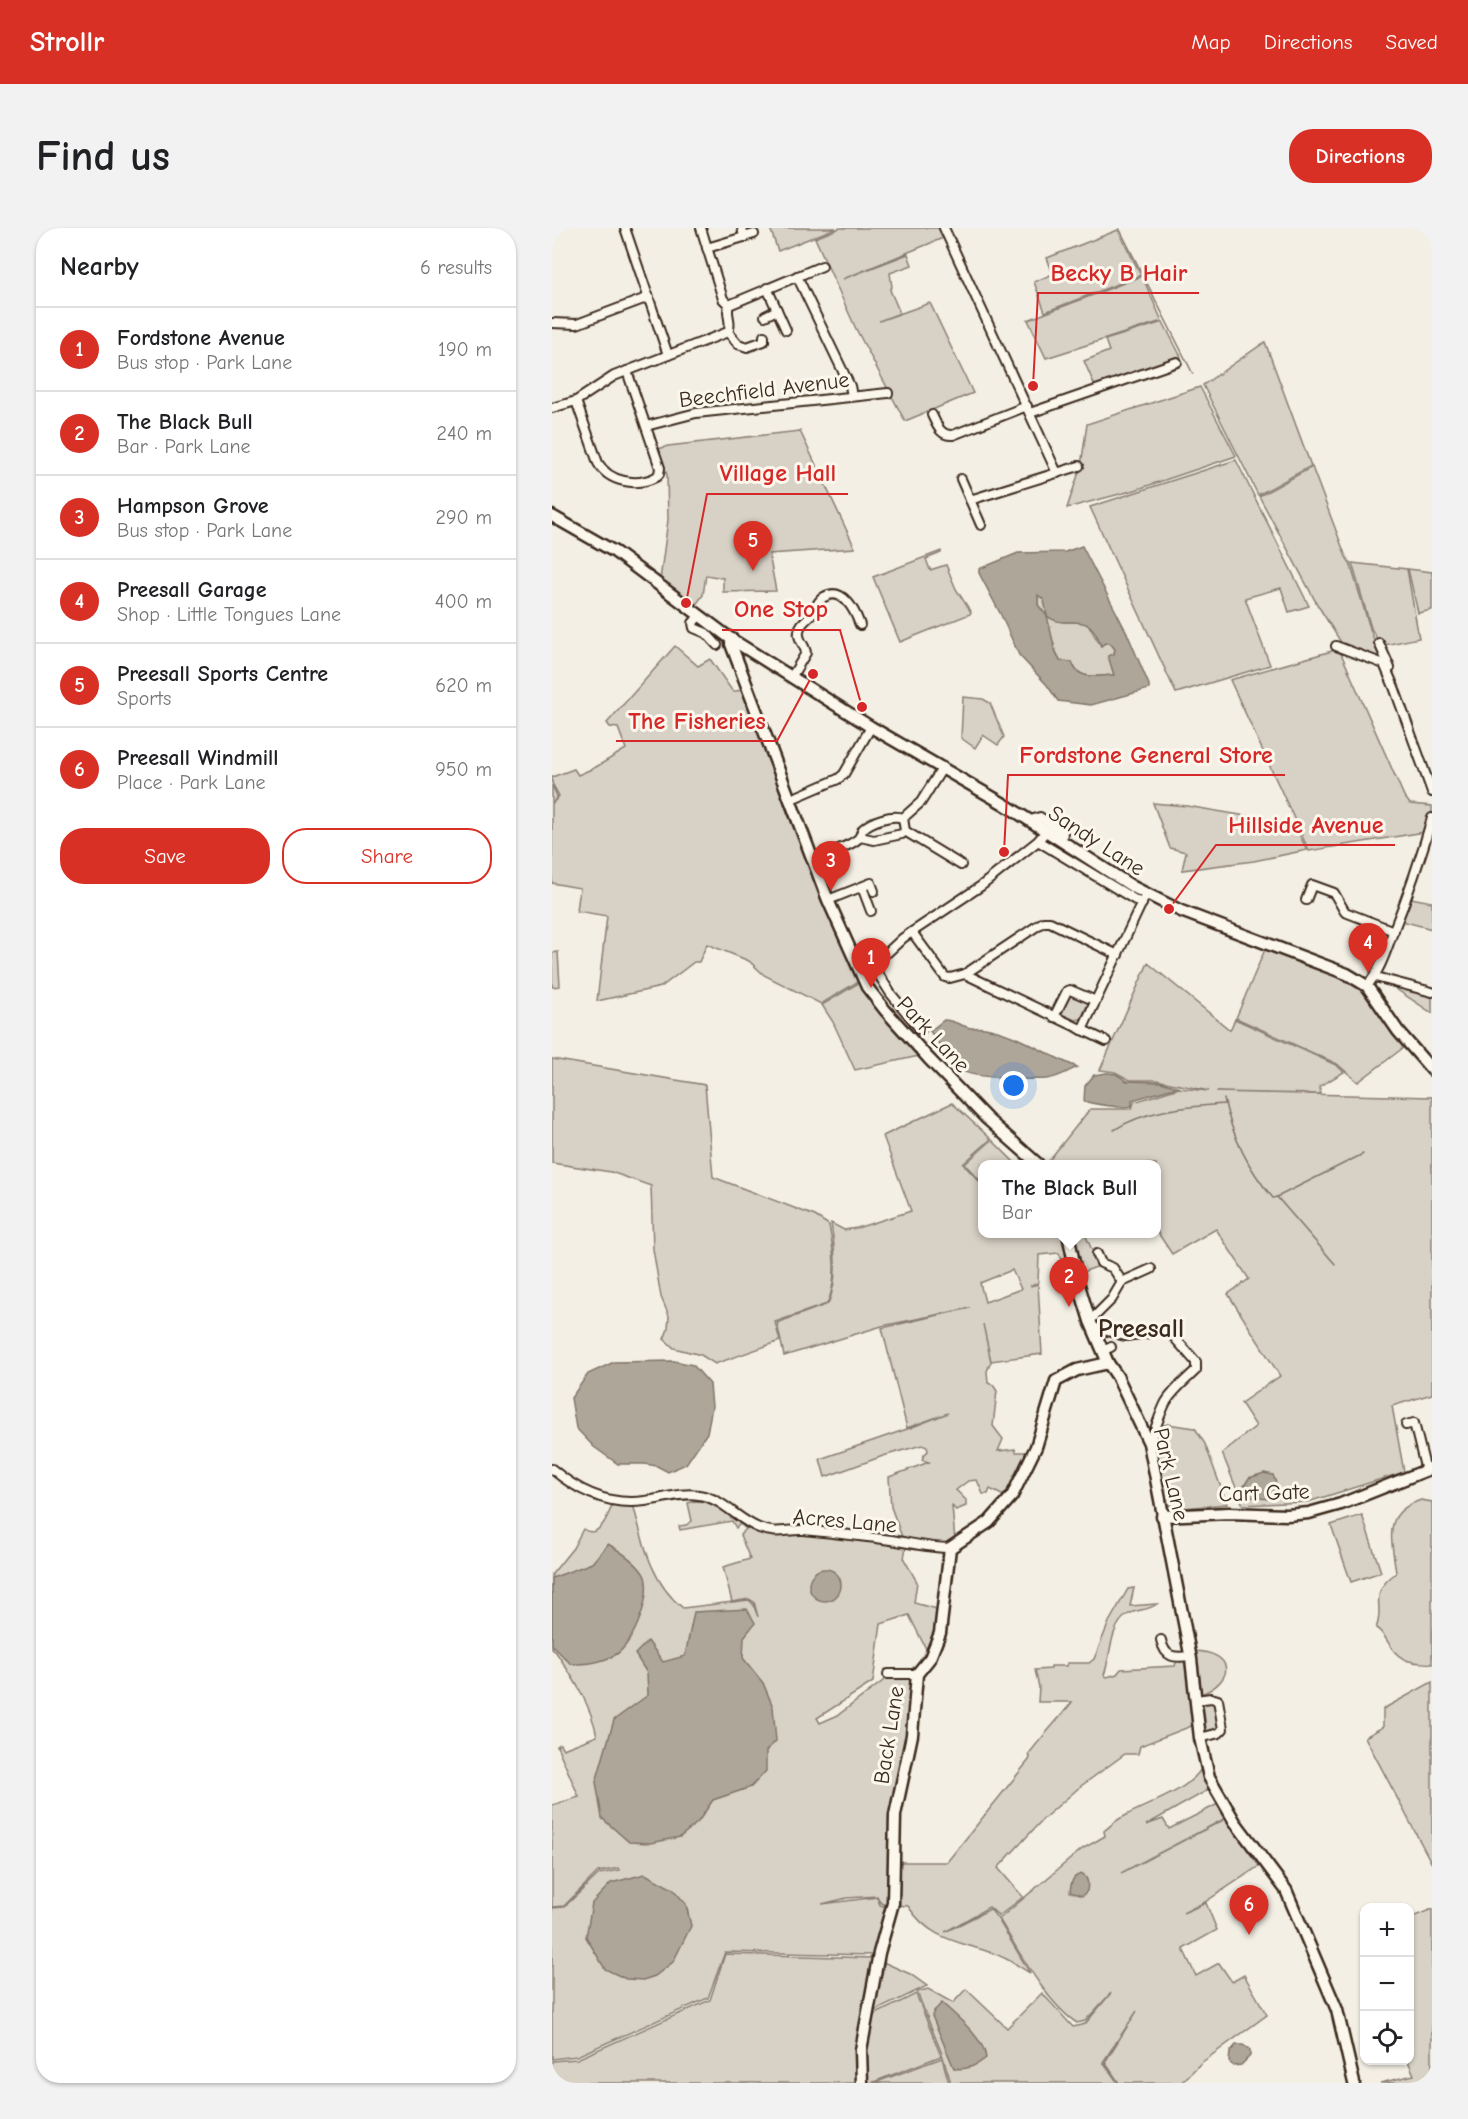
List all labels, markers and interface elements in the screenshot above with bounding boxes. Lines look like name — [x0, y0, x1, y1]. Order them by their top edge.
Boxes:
text: Strollr — [30, 26, 104, 58]
text: Map — [1191, 30, 1231, 54]
text: Directions — [1264, 30, 1353, 54]
text: Saved — [1386, 30, 1438, 54]
button: Directions — [1289, 129, 1432, 183]
text: Find us — [36, 132, 170, 181]
callout: Becky B Hair — [1038, 251, 1199, 293]
text: Nearby — [60, 252, 139, 282]
text: 6 results — [420, 256, 492, 279]
text: Becky B Hair — [1051, 259, 1188, 287]
text: Fordstone Avenue — [117, 325, 285, 351]
text: 1 — [76, 338, 83, 361]
text: 190 m — [438, 338, 492, 361]
text: Bus stop · Park Lane — [117, 351, 292, 374]
street label: Beechfield Avenue — [678, 367, 851, 413]
text: The Black Bull — [117, 409, 253, 435]
text: 2 — [75, 422, 84, 445]
text: 240 m — [437, 422, 492, 445]
text: Bar · Park Lane — [117, 435, 251, 458]
callout: Village Hall — [707, 452, 848, 494]
text: Village Hall — [720, 459, 836, 487]
text: Hampson Grove — [117, 493, 269, 519]
text: 3 — [75, 506, 84, 529]
text: 290 m — [436, 506, 492, 529]
text: Bus stop · Park Lane — [117, 519, 292, 542]
pin: 5 — [734, 522, 772, 571]
text: Preesall Garage — [117, 577, 267, 603]
callout: One Stop — [722, 588, 840, 630]
text: 4 — [75, 590, 84, 613]
text: 400 m — [435, 590, 492, 613]
text: One Stop — [734, 595, 828, 623]
text: Shop · Little Tongues Lane — [117, 603, 341, 626]
text: Preesall Sports Centre — [117, 661, 328, 687]
text: 5 — [74, 674, 85, 697]
text: 620 m — [435, 674, 492, 697]
text: Sports — [117, 687, 171, 710]
callout: The Fisheries — [616, 699, 777, 741]
text: The Fisheries — [628, 707, 766, 735]
callout: Fordstone General Store — [1008, 733, 1285, 775]
text: Fordstone General Store — [1019, 741, 1273, 769]
text: Preesall Windmill — [117, 745, 278, 771]
text: 6 — [74, 758, 85, 781]
text: 950 m — [435, 758, 492, 781]
text: Place · Park Lane — [117, 771, 265, 794]
street label: Sandy Lane — [1043, 800, 1150, 882]
callout: Hillside Avenue — [1216, 803, 1395, 845]
text: Hillside Avenue — [1228, 811, 1384, 839]
button: Save — [60, 828, 270, 884]
button: Share — [282, 828, 492, 884]
pin: 3 — [812, 842, 850, 891]
pin: 4 — [1348, 924, 1388, 973]
pin: 1 — [852, 938, 890, 988]
street label: Park Lane — [891, 991, 975, 1078]
your location — [999, 1071, 1028, 1100]
popup — [978, 1160, 1161, 1238]
text: The Black Bull — [1002, 1175, 1137, 1201]
text: Bar — [1002, 1201, 1032, 1224]
pin: 2 — [1050, 1258, 1088, 1307]
district label: Preesall — [1098, 1314, 1184, 1344]
street label: Park Lane — [1148, 1425, 1194, 1523]
street label: Cart Gate — [1218, 1478, 1310, 1508]
street label: Acres Lane — [792, 1503, 898, 1538]
street label: Back Lane — [868, 1684, 910, 1786]
pin: 6 — [1230, 1886, 1268, 1935]
map controls — [1360, 1903, 1414, 2065]
button: + — [1360, 1903, 1414, 1957]
button: − — [1360, 1957, 1414, 2011]
button: locate — [1360, 2011, 1414, 2065]

